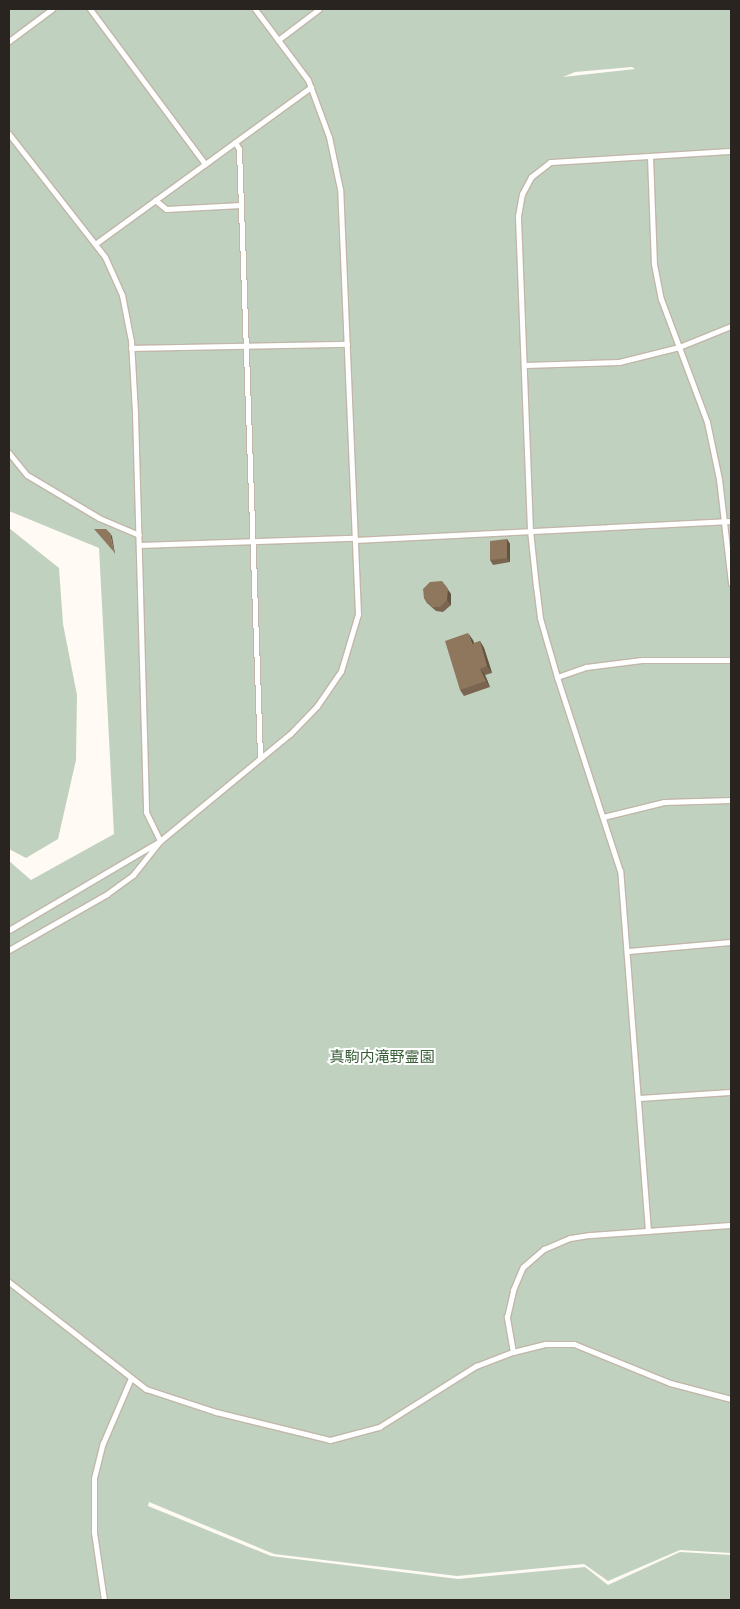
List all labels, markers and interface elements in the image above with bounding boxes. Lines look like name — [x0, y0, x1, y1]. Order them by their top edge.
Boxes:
park label: 真駒内滝野霊園 — [330, 1048, 434, 1066]

